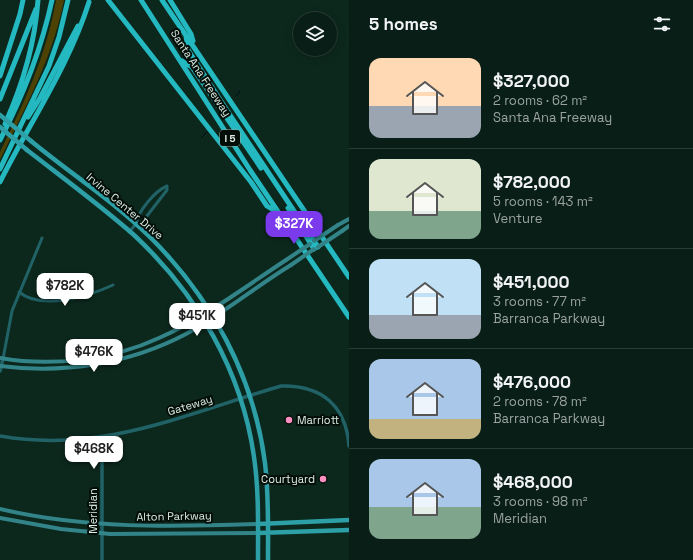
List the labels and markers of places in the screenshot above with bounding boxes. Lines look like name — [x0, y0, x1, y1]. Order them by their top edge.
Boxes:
pin: $327K — [266, 211, 322, 245]
pin: $782K — [37, 273, 93, 307]
pin: $451K — [169, 303, 225, 337]
pin: $476K — [66, 339, 122, 373]
place label: Marriott — [297, 413, 340, 427]
marker: Marriott — [284, 415, 294, 425]
pin: $468K — [66, 436, 122, 470]
place label: Courtyard — [261, 472, 315, 486]
marker: Courtyard — [318, 474, 328, 484]

